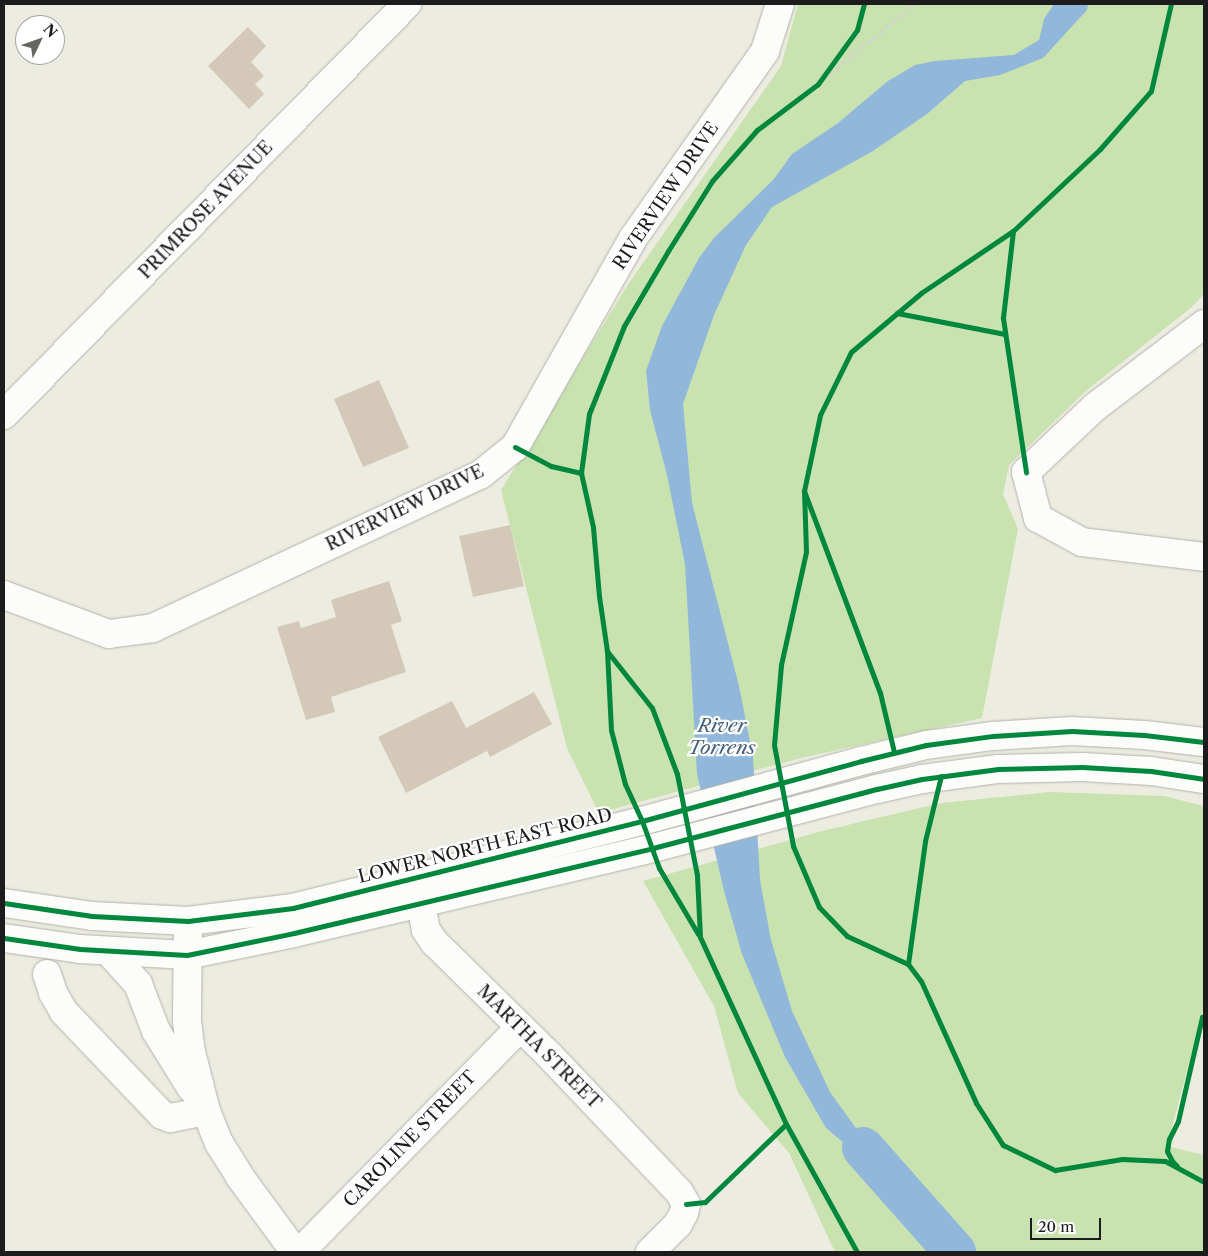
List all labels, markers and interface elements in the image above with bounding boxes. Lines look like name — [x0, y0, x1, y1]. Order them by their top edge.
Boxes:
north arrow — [15, 15, 65, 65]
text: N — [40, 20, 61, 41]
street label: RIVERVIEW DRIVE — [608, 118, 724, 274]
street label: PRIMROSE AVENUE — [134, 136, 278, 284]
street label: RIVERVIEW DRIVE — [322, 460, 488, 556]
water label: River Torrens — [688, 715, 756, 759]
street label: LOWER NORTH EAST ROAD — [355, 804, 615, 888]
street label: MARTHA STREET — [472, 980, 606, 1114]
street label: CAROLINE STREET — [339, 1066, 481, 1212]
scale bar — [1033, 1208, 1104, 1240]
text: 20 m — [1038, 1217, 1074, 1236]

